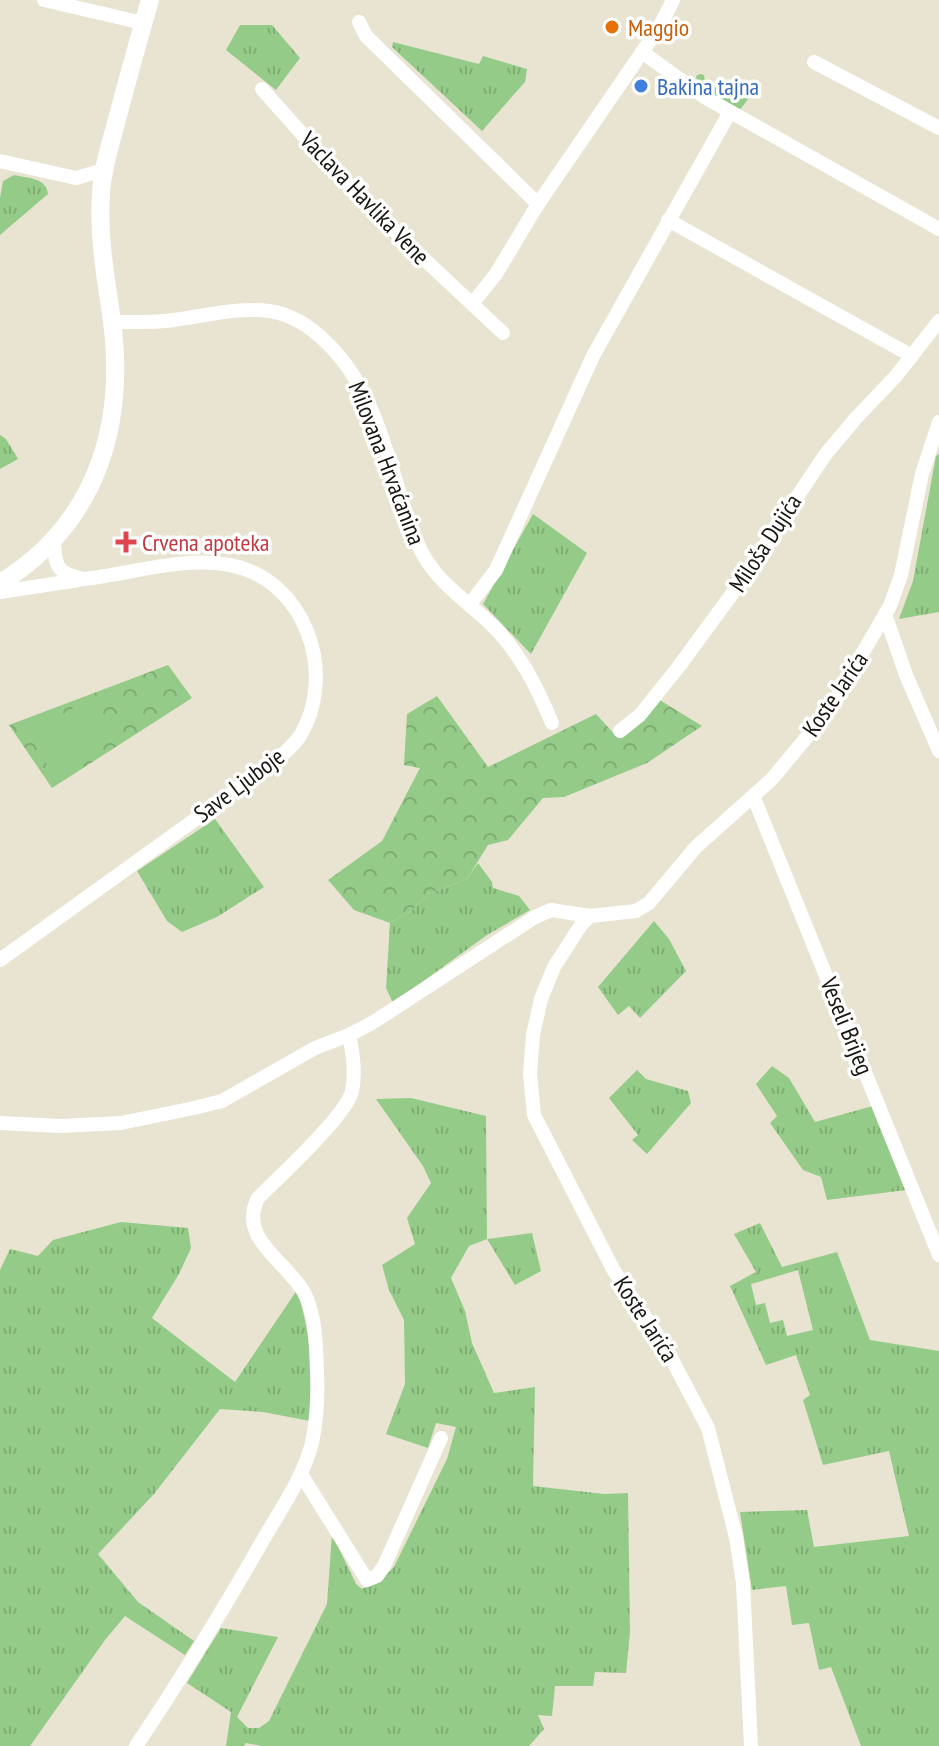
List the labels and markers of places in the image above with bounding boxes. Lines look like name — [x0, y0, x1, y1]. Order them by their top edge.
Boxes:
place label: Maggio — [628, 12, 689, 43]
marker: Maggio — [603, 18, 621, 36]
place label: Bakina tajna — [657, 71, 759, 102]
marker: Bakina tajna — [632, 77, 650, 95]
place label: Crvena apoteka — [142, 527, 269, 558]
marker: Crvena apoteka — [117, 533, 135, 551]

